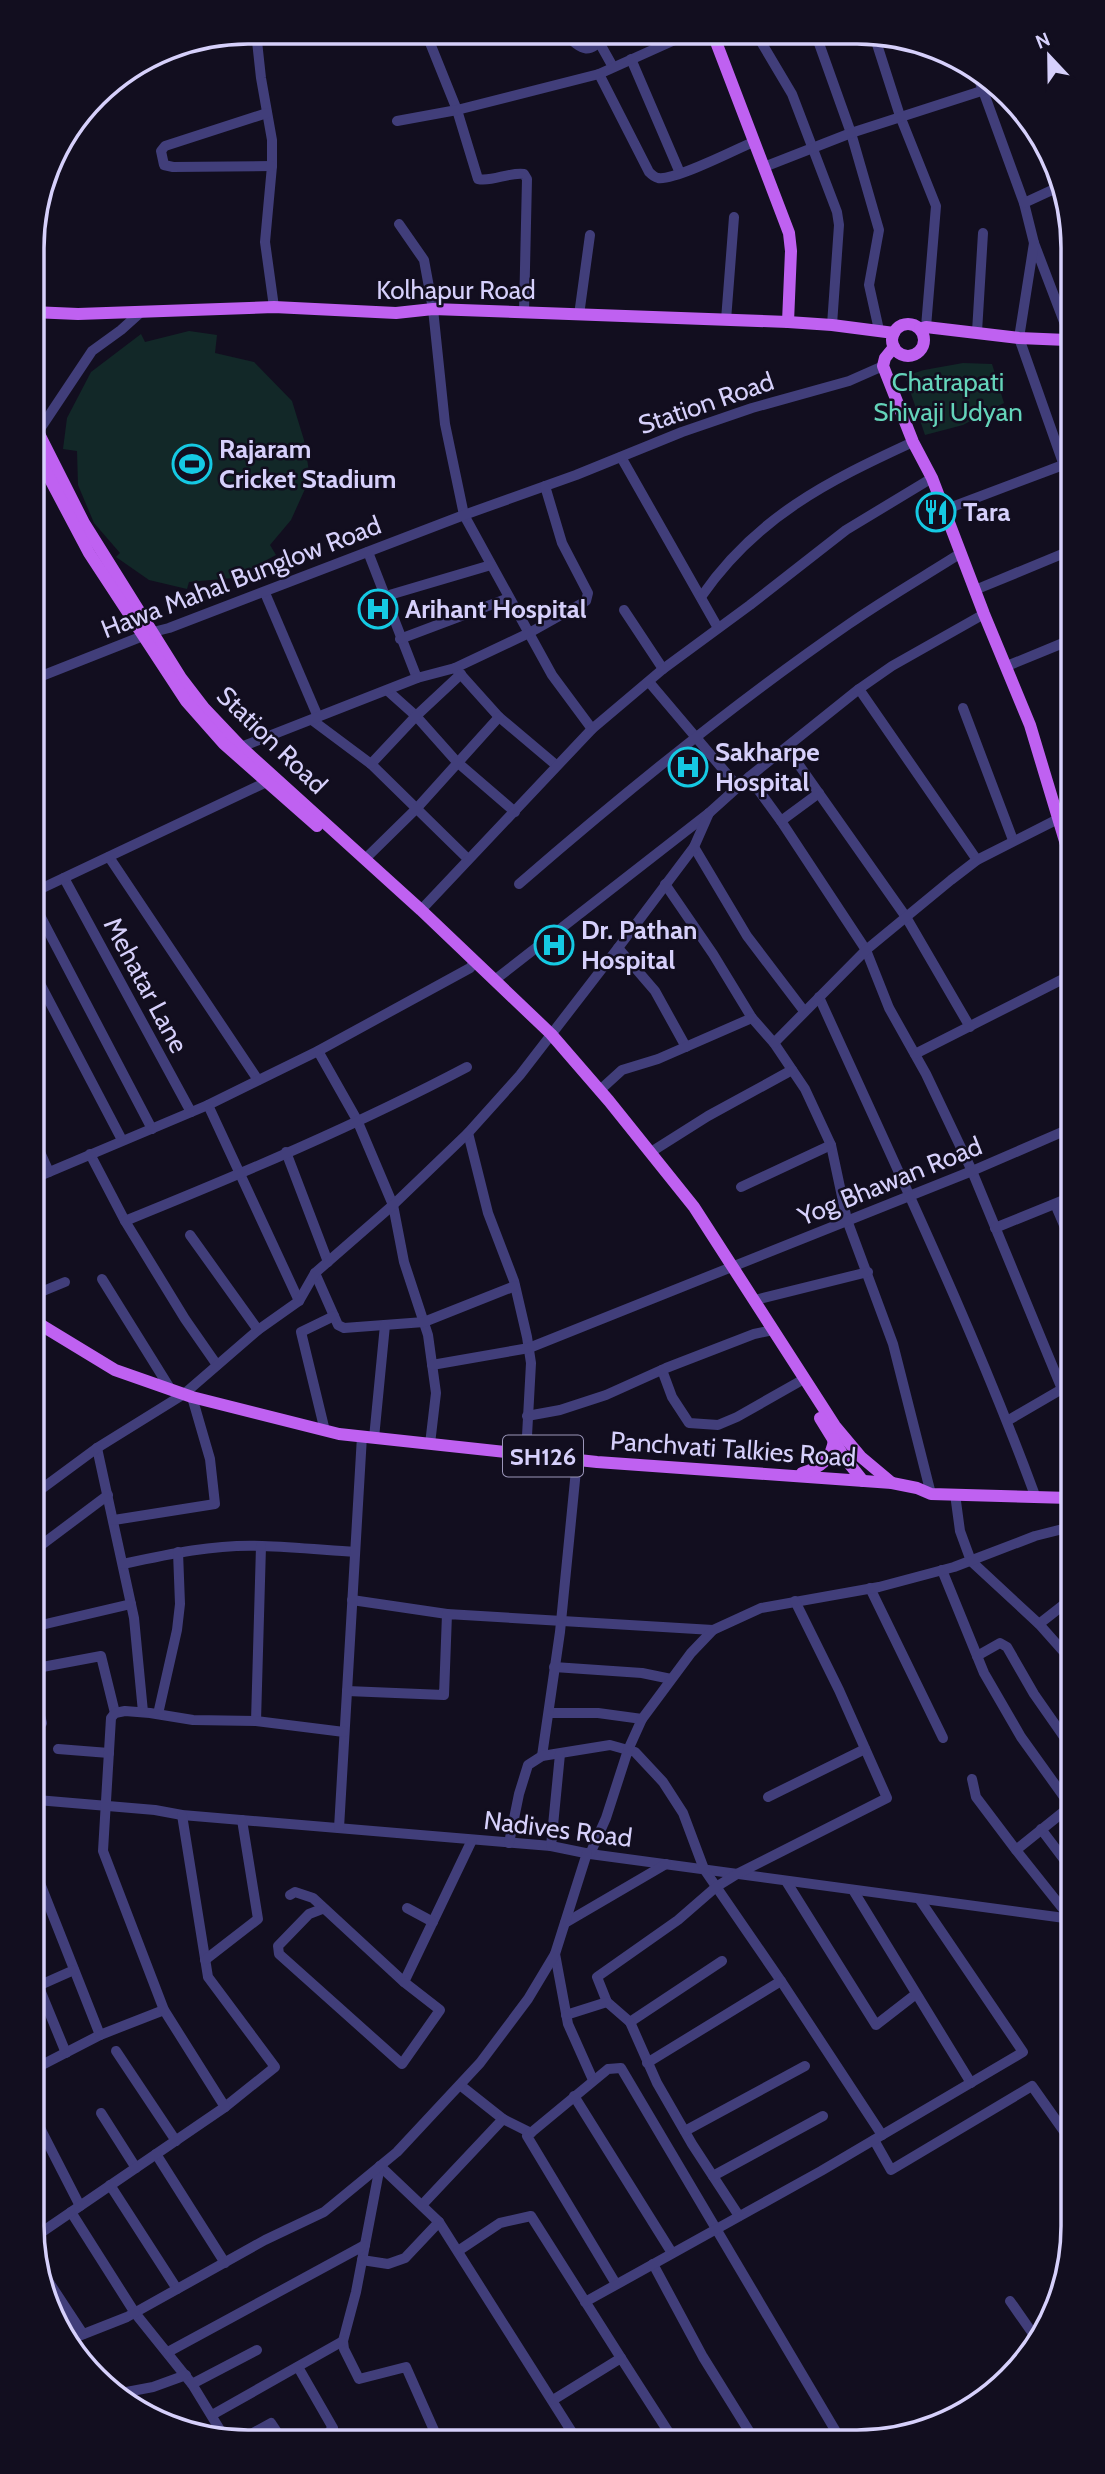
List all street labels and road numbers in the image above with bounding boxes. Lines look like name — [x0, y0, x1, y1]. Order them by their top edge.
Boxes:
street label: Kolhapur Road — [376, 274, 536, 306]
street label: Station Road — [634, 365, 778, 441]
street label: Hawa Mahal Bunglow Road — [97, 509, 385, 645]
street label: Station Road — [210, 679, 334, 801]
street label: Mehatar Lane — [97, 912, 195, 1058]
street label: Yog Bhawan Road — [793, 1130, 987, 1233]
street label: Panchvati Talkies Road — [609, 1424, 857, 1474]
road number: SH126 — [503, 1436, 583, 1476]
street label: Nadives Road — [482, 1804, 634, 1854]

